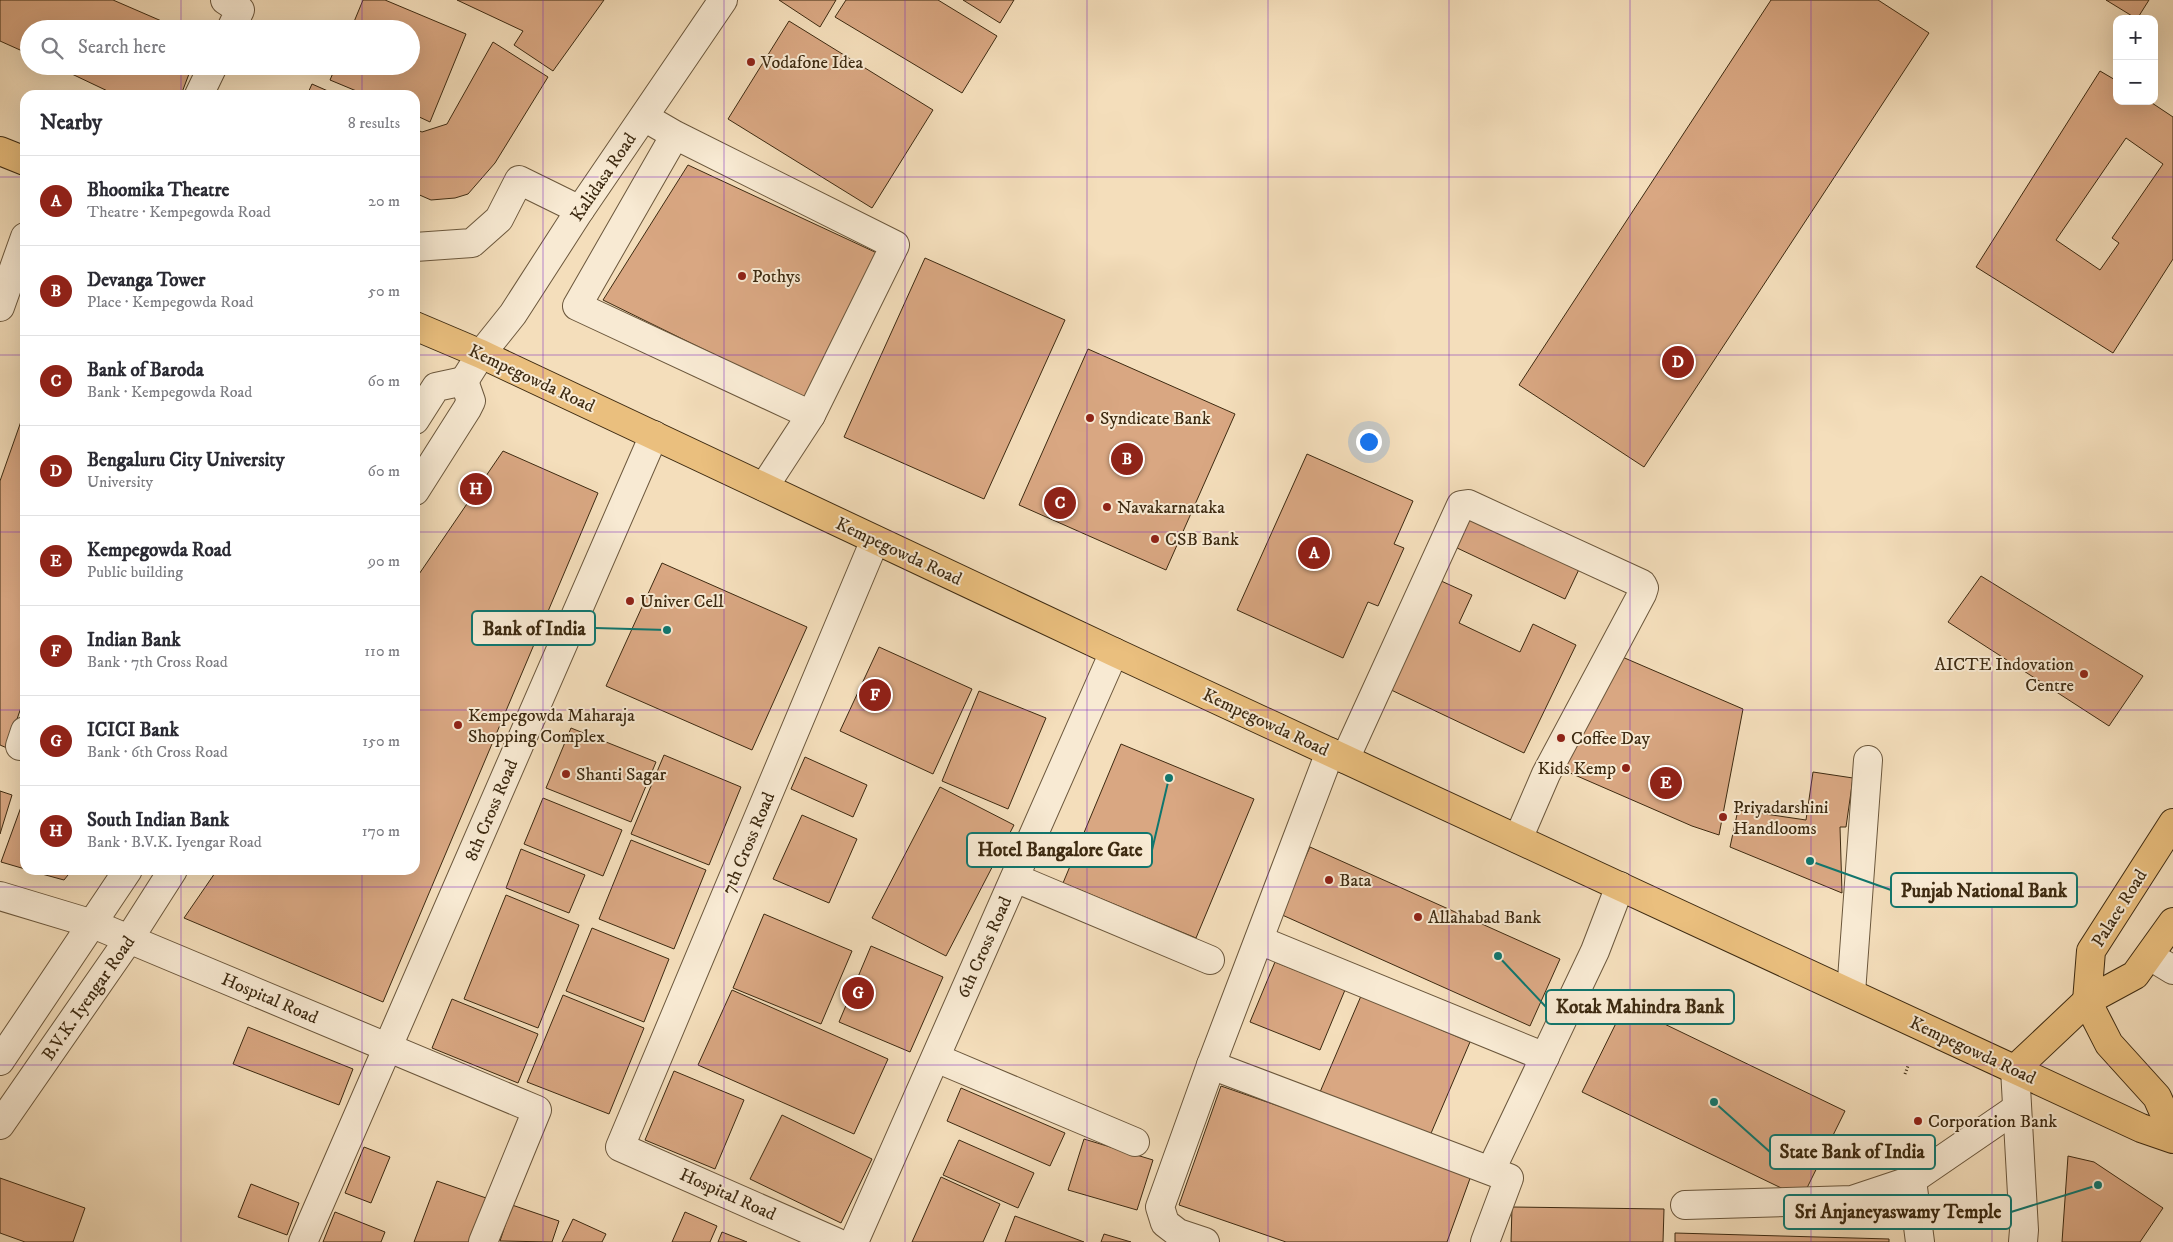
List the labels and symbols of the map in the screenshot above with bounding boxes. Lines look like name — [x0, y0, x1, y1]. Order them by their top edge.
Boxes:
place label: Vodafone Idea — [760, 52, 864, 74]
marker: Vodafone Idea — [745, 56, 757, 68]
street label: Kalidasa Road — [566, 129, 641, 226]
place label: Pothys — [752, 266, 801, 288]
marker: Pothys — [736, 270, 748, 282]
street label: Kempegowda Road — [465, 340, 598, 418]
pin: D — [1662, 343, 1694, 381]
place label: Syndicate Bank — [1100, 408, 1211, 430]
marker: Syndicate Bank — [1084, 412, 1096, 424]
your location — [1356, 429, 1382, 455]
pin: B — [1111, 440, 1143, 478]
pin: H — [460, 470, 492, 508]
pin: C — [1044, 484, 1076, 522]
place label: Navakarnataka — [1117, 497, 1225, 519]
marker: Navakarnataka — [1101, 501, 1113, 513]
street label: Kempegowda Road — [832, 513, 965, 591]
place label: CSB Bank — [1165, 529, 1239, 551]
marker: CSB Bank — [1149, 533, 1161, 545]
pin: A — [1298, 534, 1330, 572]
place label: Univer Cell — [640, 591, 724, 613]
marker: Univer Cell — [624, 595, 636, 607]
callout: Bank of India — [472, 611, 595, 645]
text: Bank of India — [483, 618, 586, 641]
place label: AICTE Indovation Centre — [1934, 654, 2075, 697]
marker: AICTE Indovation Centre — [2078, 668, 2090, 680]
pin: F — [859, 676, 891, 714]
street label: Kempegowda Road — [1199, 684, 1332, 762]
place label: Kempegowda Maharaja Shopping Complex — [468, 705, 635, 748]
marker: Kempegowda Maharaja Shopping Complex — [452, 719, 464, 731]
place label: Coffee Day — [1571, 728, 1650, 750]
marker: Coffee Day — [1555, 732, 1567, 744]
street label: 8th Cross Road — [461, 756, 523, 865]
place label: Kids Kemp — [1537, 758, 1616, 780]
marker: Kids Kemp — [1620, 762, 1632, 774]
place label: Shanti Sagar — [576, 764, 667, 786]
pin: E — [1650, 764, 1682, 802]
marker: Shanti Sagar — [560, 768, 572, 780]
street label: 7th Cross Road — [717, 789, 780, 898]
place label: Priyadarshini Handlooms — [1733, 797, 1828, 840]
marker: Priyadarshini Handlooms — [1717, 811, 1729, 823]
callout: Hotel Bangalore Gate — [967, 833, 1152, 867]
text: Hotel Bangalore Gate — [977, 839, 1143, 862]
street label: Palace Road — [2087, 866, 2152, 951]
place label: Bata — [1339, 870, 1372, 892]
callout: Punjab National Bank — [1891, 873, 2077, 907]
marker: Bata — [1323, 874, 1335, 886]
text: Punjab National Bank — [1901, 880, 2068, 904]
street label: 6th Cross Road — [953, 893, 1017, 1002]
place label: Allahabad Bank — [1428, 907, 1541, 929]
marker: Allahabad Bank — [1412, 911, 1424, 923]
street label: B.V.K. Iyengar Road — [38, 932, 140, 1065]
street label: Hospital Road — [218, 969, 321, 1029]
pin: G — [842, 974, 874, 1012]
callout: Kotak Mahindra Bank — [1546, 990, 1734, 1024]
text: Kotak Mahindra Bank — [1556, 996, 1725, 1019]
street label: Kempegowda Road — [1906, 1012, 2039, 1090]
place label: Corporation Bank — [1928, 1111, 2057, 1133]
marker: Corporation Bank — [1912, 1115, 1924, 1127]
callout: State Bank of India — [1770, 1135, 1935, 1169]
text: State Bank of India — [1779, 1141, 1925, 1164]
street label: Hospital Road — [676, 1164, 779, 1226]
callout: Sri Anjaneyaswamy Temple — [1784, 1195, 2011, 1229]
text: Sri Anjaneyaswamy Temple — [1795, 1201, 2002, 1225]

